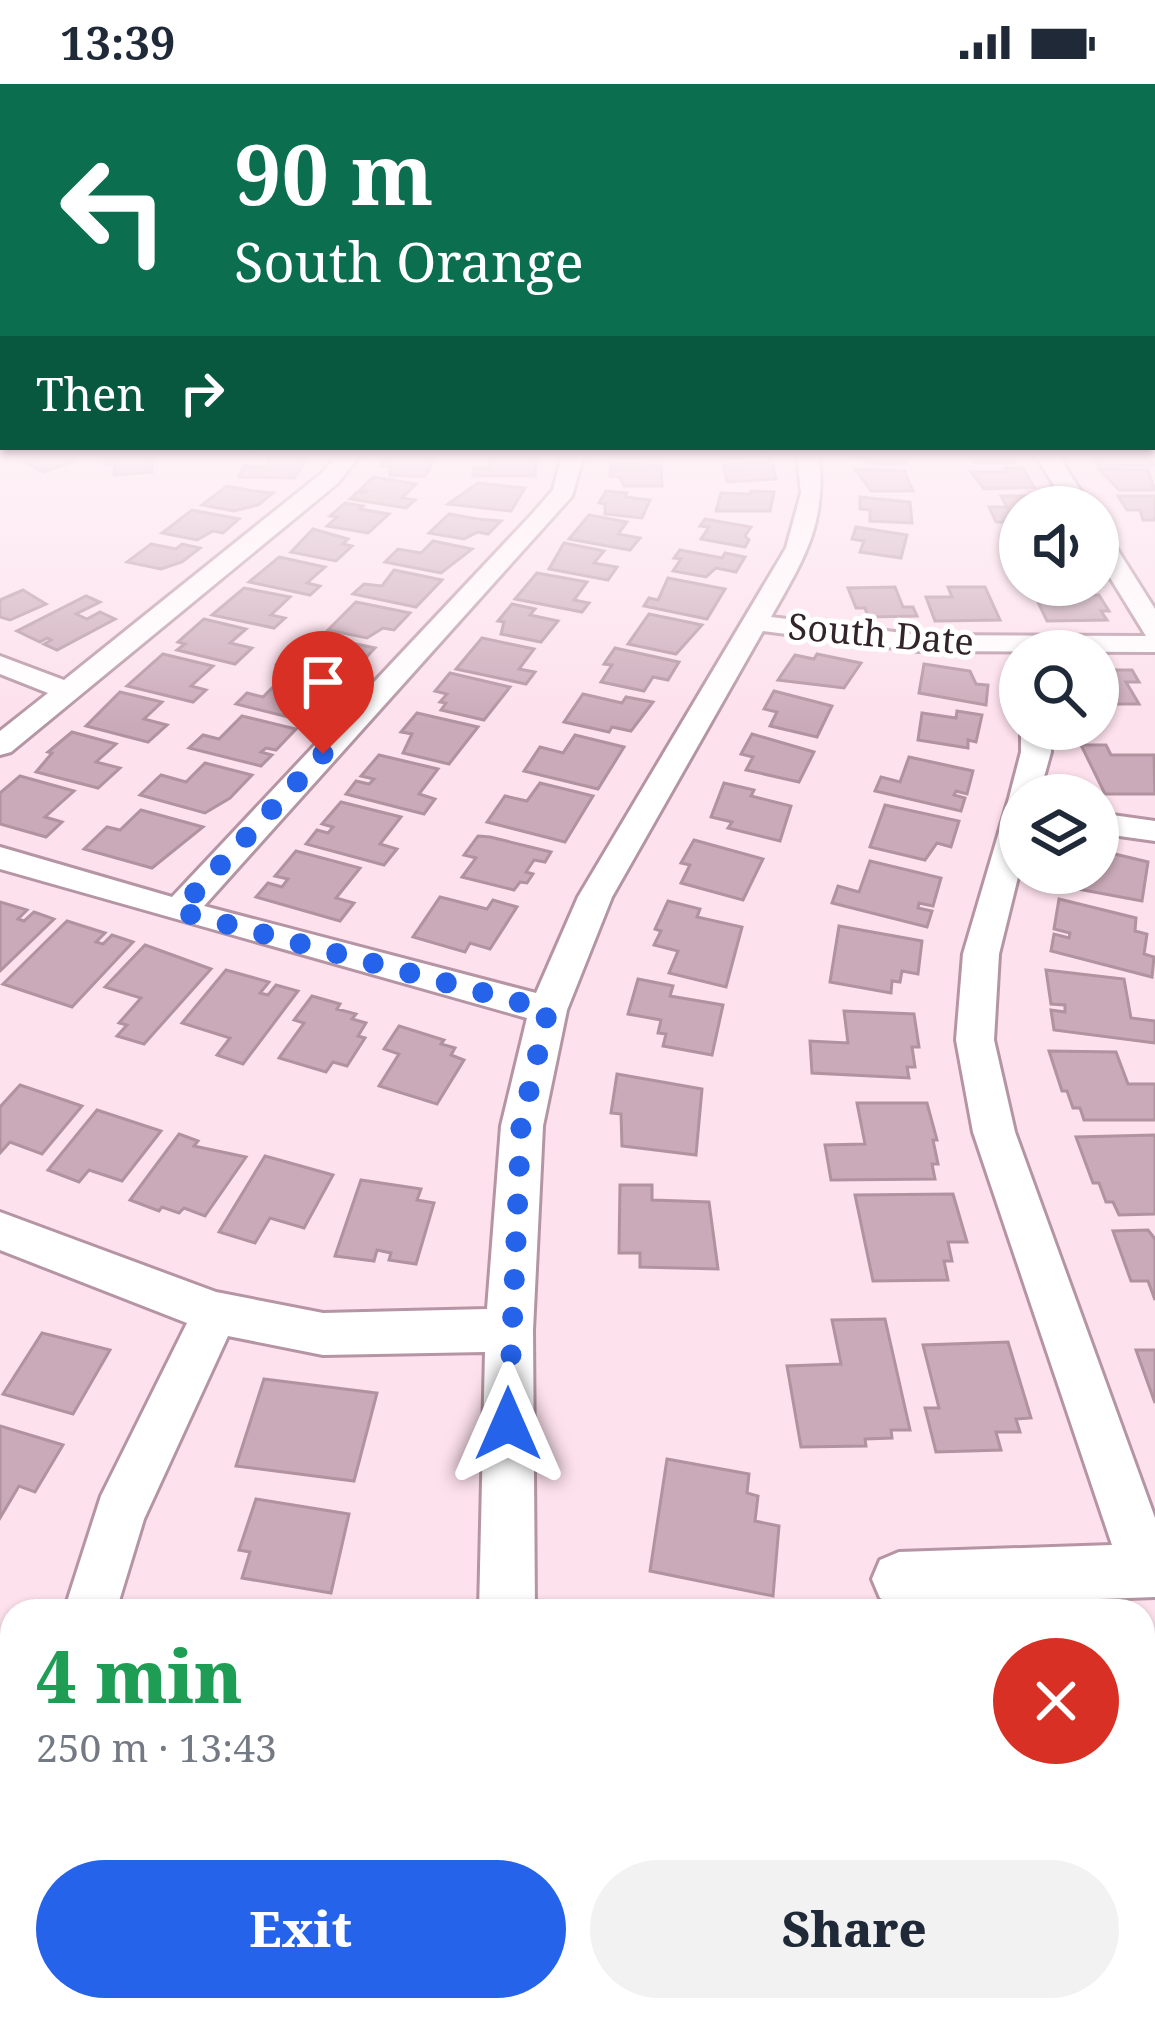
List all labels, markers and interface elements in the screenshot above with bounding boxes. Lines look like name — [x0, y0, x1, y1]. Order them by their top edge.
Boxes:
text: 13:39 — [60, 12, 175, 73]
text: 90 m — [234, 115, 434, 230]
icon: left — [36, 132, 192, 288]
text: South Orange — [234, 224, 584, 298]
icon: right — [169, 360, 235, 426]
text: Then — [36, 363, 145, 424]
map controls — [999, 486, 1119, 894]
button: sound — [999, 486, 1119, 606]
street label: South Date — [786, 601, 976, 666]
button: search — [999, 630, 1119, 750]
pin — [272, 631, 374, 754]
icon: arrive — [290, 649, 356, 715]
button: layers — [999, 774, 1119, 894]
position arrow — [445, 1361, 571, 1487]
text: 4 min — [36, 1626, 243, 1724]
button: close — [993, 1638, 1119, 1764]
text: 250 m · 13:43 — [36, 1720, 277, 1773]
button: Exit — [36, 1860, 566, 1998]
button: Share — [590, 1860, 1119, 1998]

